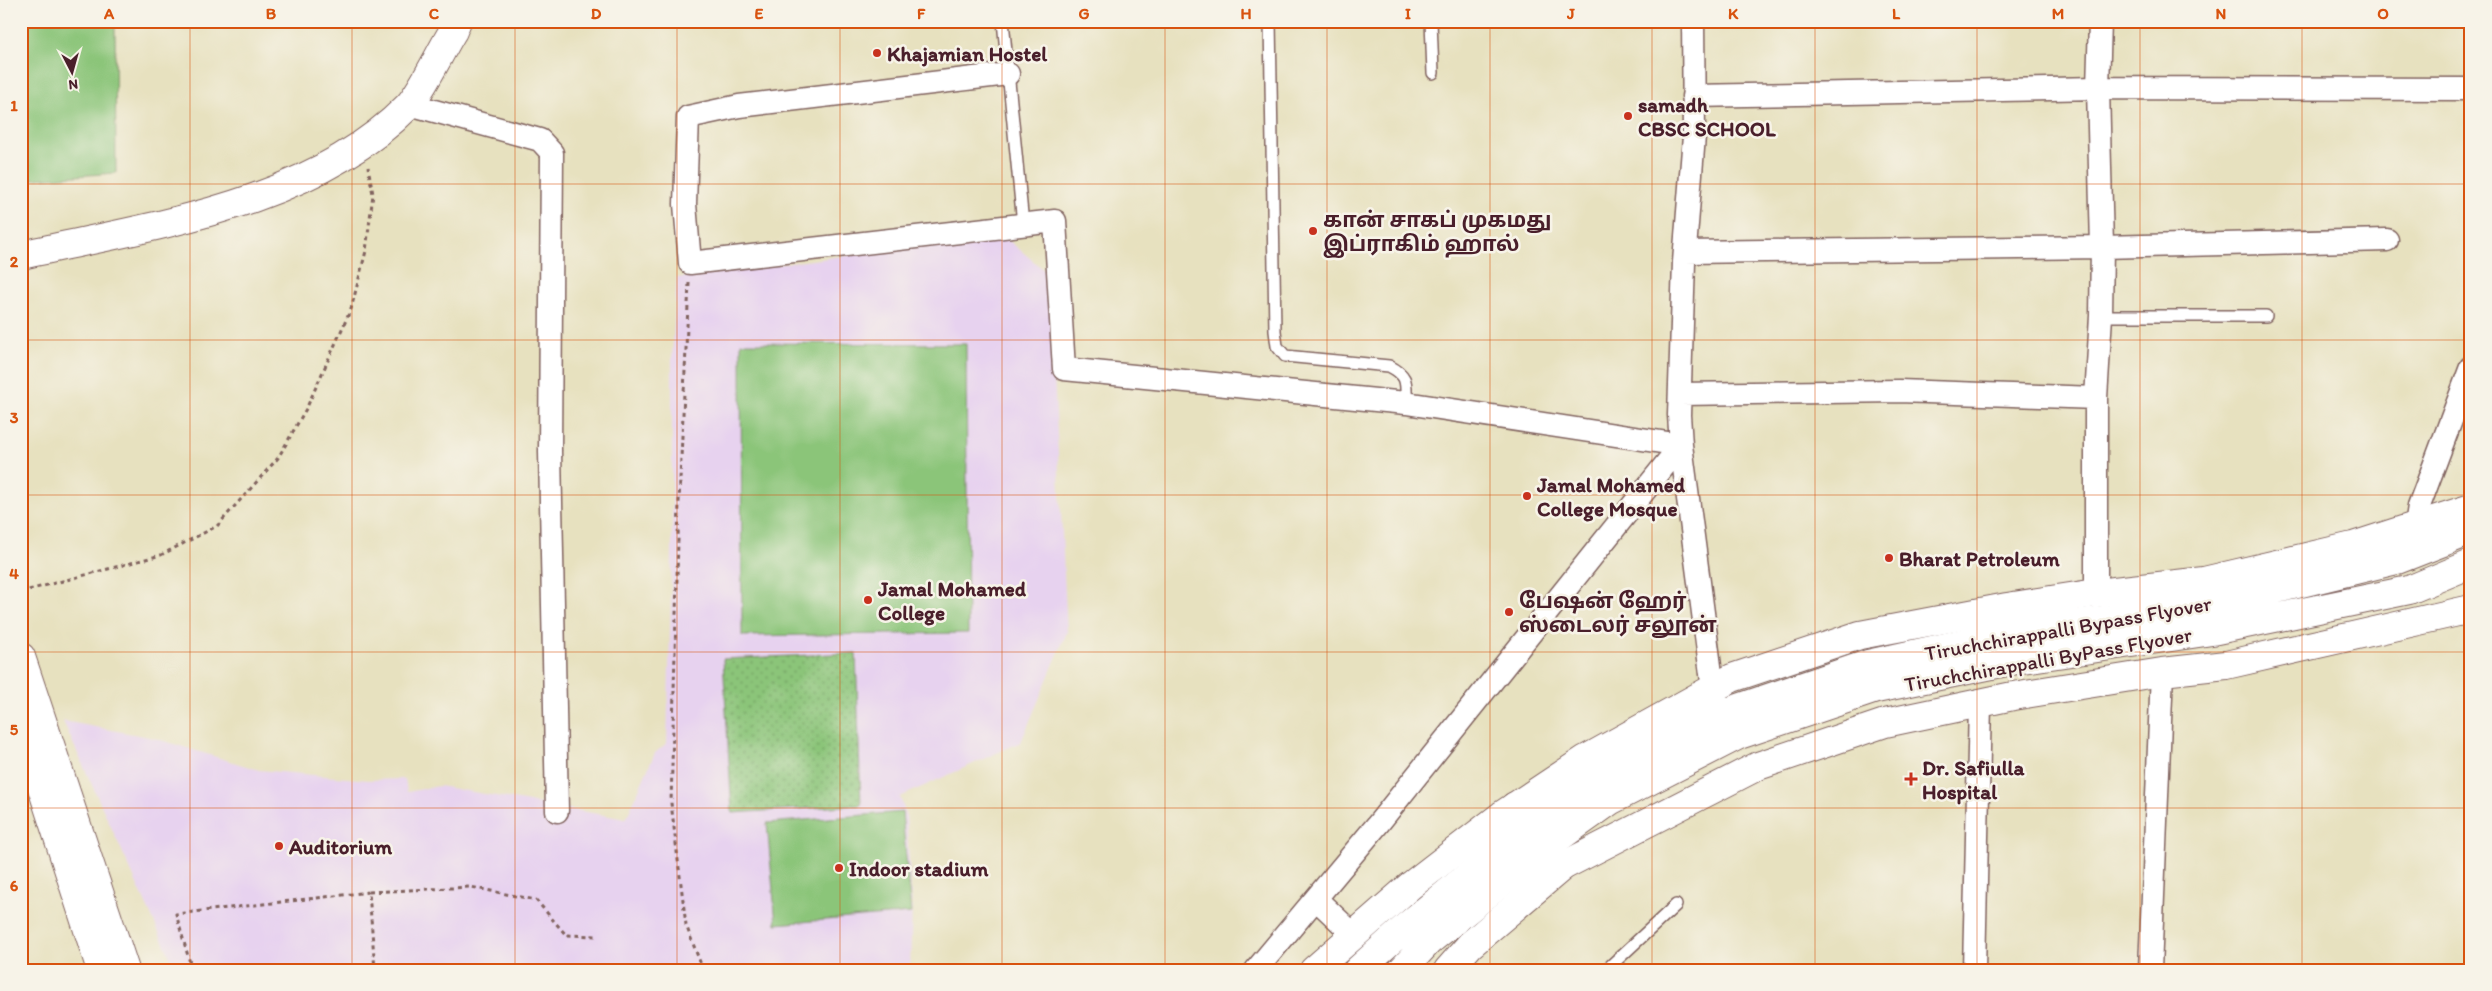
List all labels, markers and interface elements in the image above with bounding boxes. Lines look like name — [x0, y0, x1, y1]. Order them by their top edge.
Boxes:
text: A — [103, 4, 115, 23]
text: B — [266, 4, 277, 23]
text: C — [429, 4, 440, 23]
text: D — [591, 4, 602, 23]
text: E — [755, 4, 764, 23]
text: F — [917, 4, 926, 23]
text: G — [1078, 4, 1090, 23]
text: H — [1240, 4, 1252, 23]
text: I — [1405, 4, 1411, 23]
text: J — [1566, 4, 1575, 23]
text: K — [1728, 4, 1739, 23]
text: L — [1892, 4, 1901, 23]
text: M — [2052, 4, 2064, 23]
text: N — [2216, 4, 2226, 23]
text: O — [2377, 4, 2389, 23]
place label: Khajamian Hostel — [887, 41, 1048, 67]
marker: Khajamian Hostel — [871, 47, 883, 59]
north arrow — [48, 48, 98, 98]
text: N — [68, 75, 79, 93]
place label: samadh CBSC SCHOOL — [1638, 92, 1776, 141]
text: 1 — [10, 96, 18, 115]
marker: samadh CBSC SCHOOL — [1622, 110, 1634, 122]
place label: கான் சாகப் முகமது இப்ராகிம் ஹால் — [1323, 207, 1552, 258]
marker: கான் சாகப் முகமது இப்ராகிம் ஹால் — [1307, 225, 1319, 237]
text: 2 — [10, 252, 19, 271]
text: 3 — [10, 408, 19, 427]
place label: Jamal Mohamed College Mosque — [1536, 472, 1686, 522]
marker: Jamal Mohamed College Mosque — [1521, 490, 1533, 502]
place label: Bharat Petroleum — [1899, 546, 2060, 571]
marker: Bharat Petroleum — [1883, 552, 1895, 564]
text: 4 — [9, 564, 19, 583]
place label: Jamal Mohamed College — [877, 576, 1027, 626]
place label: பேஷன் ஹேர் ஸ்டைலர் சலூன் — [1519, 588, 1717, 639]
street label: Tiruchchirappalli Bypass Flyover — [1923, 590, 2214, 666]
marker: Jamal Mohamed College — [862, 594, 874, 606]
marker: பேஷன் ஹேர் ஸ்டைலர் சலூன் — [1503, 606, 1515, 618]
street label: Tiruchchirappalli ByPass Flyover — [1902, 621, 2194, 697]
text: 5 — [10, 720, 19, 739]
place label: Dr. Safiulla Hospital — [1922, 755, 2026, 805]
marker: Dr. Safiulla Hospital — [1904, 772, 1918, 786]
place label: Auditorium — [288, 834, 393, 859]
marker: Auditorium — [273, 840, 285, 852]
place label: Indoor stadium — [849, 856, 989, 881]
marker: Indoor stadium — [833, 862, 845, 874]
text: 6 — [10, 876, 19, 895]

